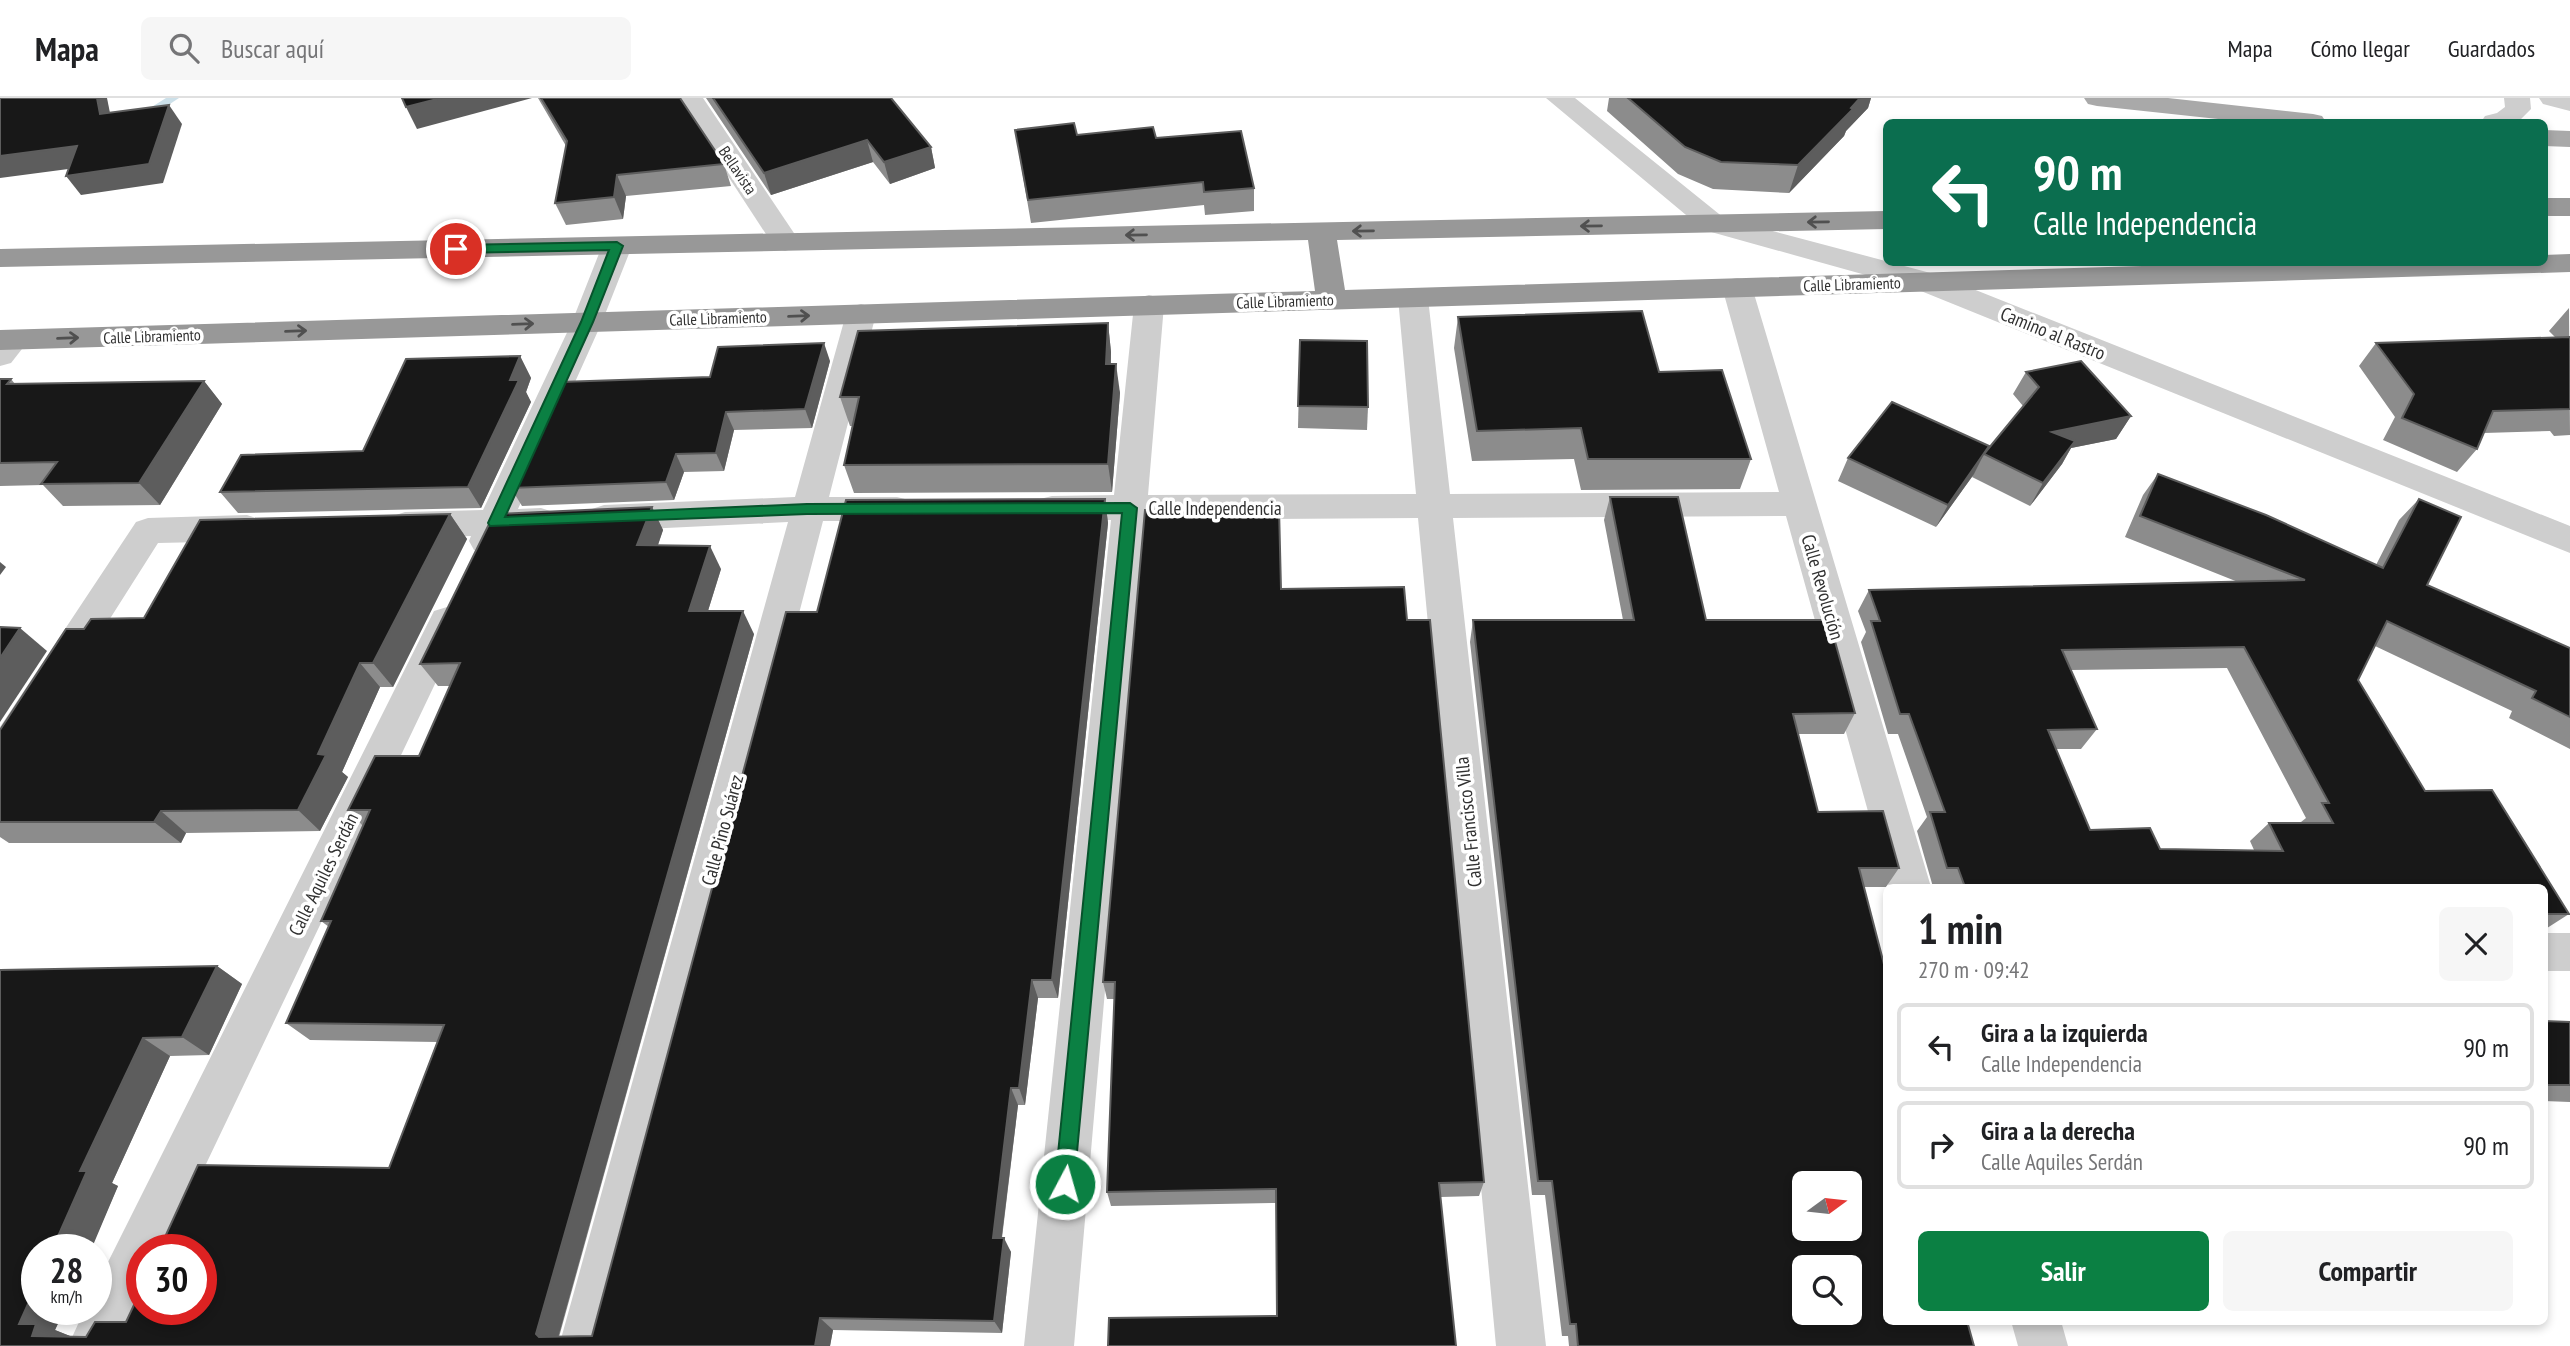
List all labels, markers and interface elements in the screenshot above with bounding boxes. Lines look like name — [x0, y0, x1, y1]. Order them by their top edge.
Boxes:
search box — [141, 17, 631, 80]
text: Mapa — [35, 27, 99, 70]
icon: search — [165, 29, 203, 67]
text: Buscar aquí — [221, 32, 324, 65]
text: Mapa — [2228, 33, 2273, 64]
text: Cómo llegar — [2311, 33, 2410, 64]
text: Guardados — [2448, 33, 2535, 64]
text: 90 m — [2033, 140, 2122, 204]
street label: Bellavista — [715, 142, 761, 198]
icon: left — [1918, 147, 2009, 238]
text: Calle Independencia — [2033, 202, 2257, 244]
one-way arrow — [1807, 215, 1830, 229]
pin — [426, 219, 486, 279]
one-way arrow — [1580, 220, 1603, 233]
one-way arrow — [1352, 224, 1375, 238]
one-way arrow — [1125, 228, 1148, 242]
icon: arrive — [437, 230, 475, 268]
street label: Calle Libramiento — [1803, 272, 1901, 296]
street label: Calle Libramiento — [1236, 289, 1334, 313]
street label: Camino al Rastro — [1997, 301, 2109, 365]
street label: Calle Libramiento — [669, 306, 767, 330]
one-way arrow — [788, 309, 811, 323]
one-way arrow — [511, 318, 534, 331]
street label: Calle Libramiento — [103, 324, 201, 348]
one-way arrow — [284, 325, 307, 338]
one-way arrow — [56, 331, 79, 345]
street label: Calle Independencia — [1149, 496, 1281, 520]
street label: Calle Revolución — [1797, 532, 1849, 642]
street label: Calle Francisco Villa — [1449, 756, 1487, 888]
street label: Calle Pino Suárez — [696, 772, 748, 888]
street label: Calle Aquiles Serdán — [283, 809, 363, 939]
text: 1 min — [1918, 901, 2003, 956]
button: close — [2439, 907, 2513, 981]
text: 270 m · 09:42 — [1918, 955, 2030, 984]
text: Gira a la izquierda — [1981, 1016, 2148, 1049]
icon: left — [1922, 1028, 1960, 1066]
text: 90 m — [2463, 1031, 2509, 1064]
text: Calle Independencia — [1981, 1049, 2142, 1078]
text: Gira a la derecha — [1981, 1114, 2135, 1147]
icon: right — [1922, 1126, 1960, 1164]
text: 90 m — [2463, 1129, 2509, 1162]
position arrow — [1028, 1147, 1102, 1221]
text: Calle Aquiles Serdán — [1981, 1147, 2143, 1176]
north arrow — [1792, 1171, 1862, 1241]
map controls — [1792, 1171, 1862, 1325]
button: Salir — [1918, 1231, 2209, 1311]
button: Compartir — [2223, 1231, 2513, 1311]
speed limit sign: 30 — [126, 1234, 217, 1325]
text: 28 — [50, 1247, 83, 1293]
button: search — [1792, 1255, 1862, 1325]
text: km/h — [51, 1285, 82, 1308]

